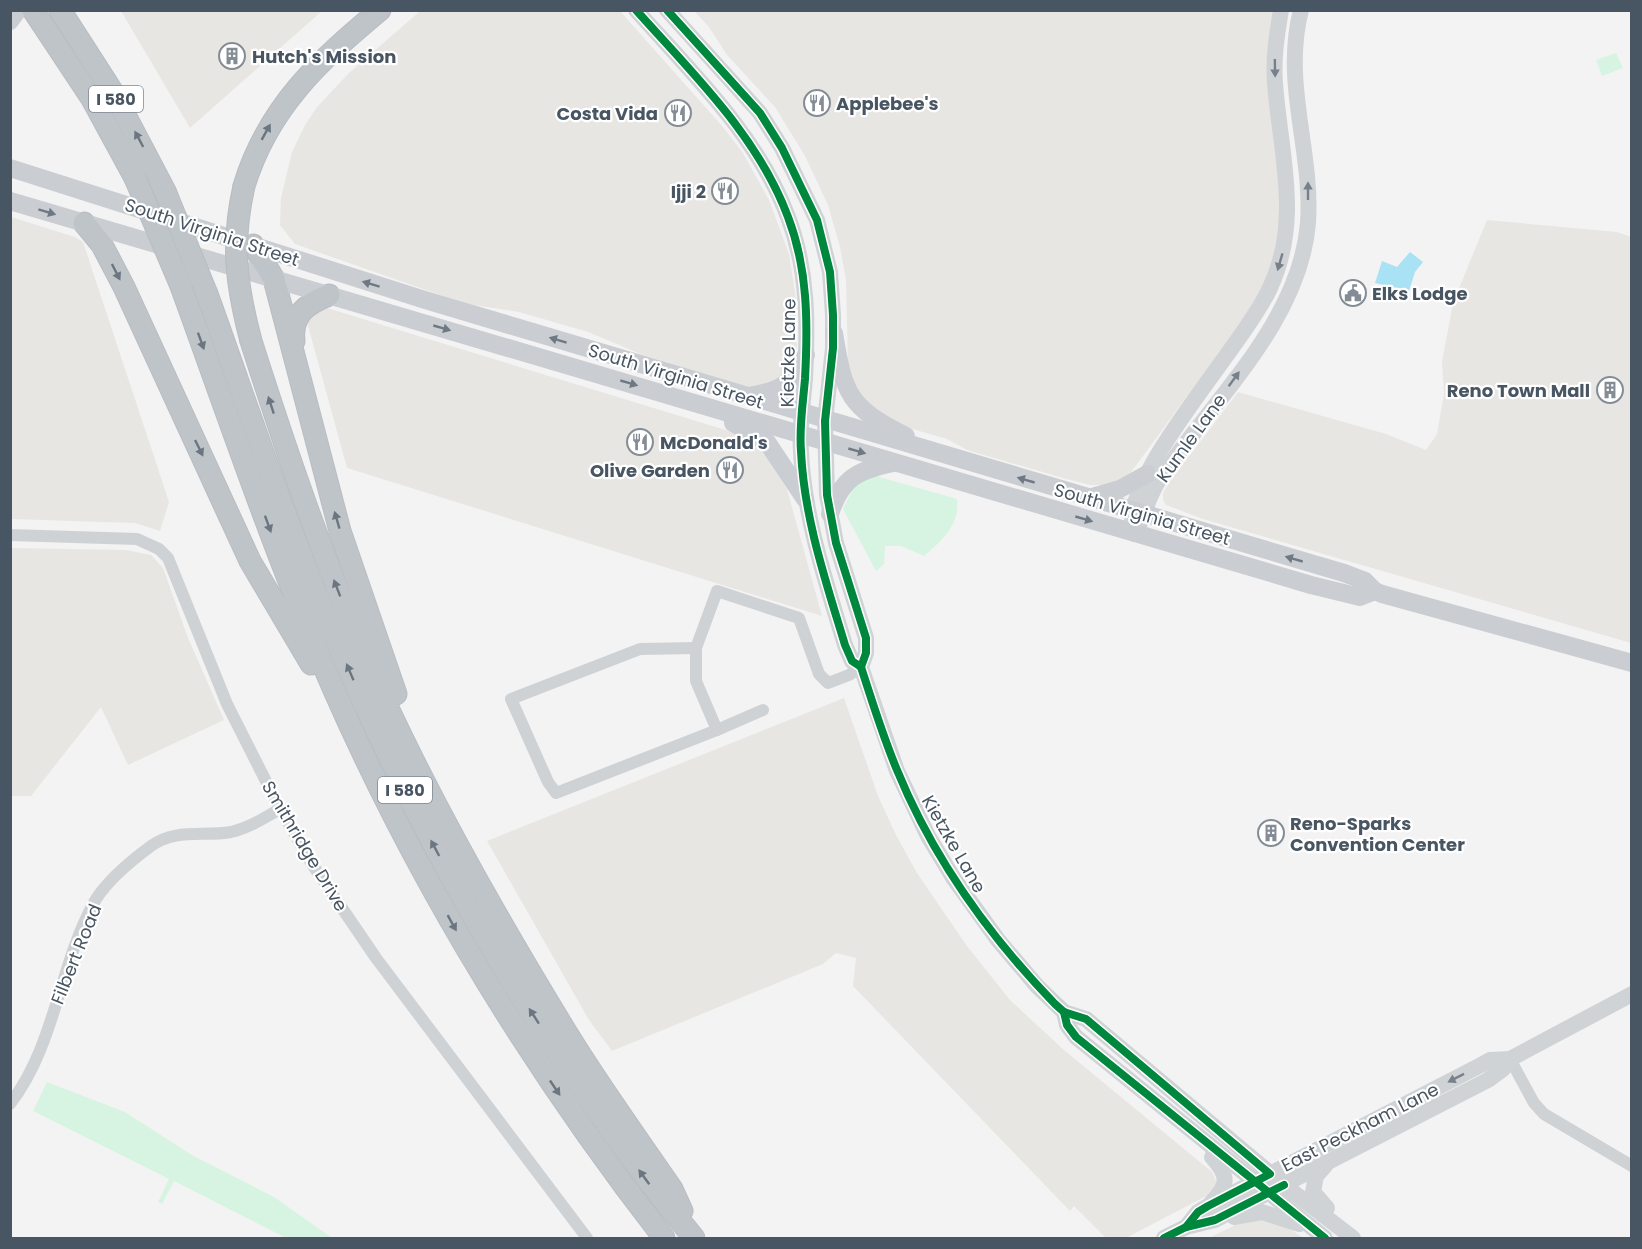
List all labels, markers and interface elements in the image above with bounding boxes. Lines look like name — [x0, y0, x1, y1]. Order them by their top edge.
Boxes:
building icon: Hutch's Mission — [217, 41, 247, 71]
place label: Hutch's Mission — [252, 44, 396, 69]
one-way arrow — [1270, 59, 1279, 78]
road number: I 580 — [89, 86, 143, 112]
restaurant icon: Applebee's — [802, 88, 832, 118]
place label: Applebee's — [836, 91, 939, 116]
restaurant icon: Costa Vida — [663, 98, 693, 128]
place label: Costa Vida — [557, 101, 658, 126]
one-way arrow — [261, 124, 272, 140]
one-way arrow — [134, 130, 143, 147]
restaurant icon: Ijji 2 — [710, 176, 740, 206]
place label: Ijji 2 — [671, 179, 706, 204]
one-way arrow — [1303, 181, 1313, 200]
street label: South Virginia Street — [122, 192, 302, 272]
one-way arrow — [38, 208, 56, 217]
one-way arrow — [1275, 253, 1284, 271]
one-way arrow — [111, 263, 121, 280]
public building icon: Elks Lodge — [1338, 278, 1368, 308]
one-way arrow — [362, 279, 380, 288]
place label: Elks Lodge — [1372, 281, 1468, 306]
street label: Kietzke Lane — [775, 298, 801, 408]
one-way arrow — [433, 324, 451, 333]
one-way arrow — [196, 332, 206, 350]
one-way arrow — [549, 335, 567, 344]
street label: South Virginia Street — [585, 337, 767, 415]
one-way arrow — [1228, 372, 1240, 388]
building icon: Reno Town Mall — [1595, 375, 1625, 405]
place label: Reno Town Mall — [1447, 378, 1590, 403]
one-way arrow — [620, 379, 638, 389]
street label: Kumle Lane — [1150, 389, 1232, 487]
one-way arrow — [266, 396, 276, 414]
restaurant icon: McDonald's — [625, 427, 655, 457]
place label: McDonald's — [660, 430, 768, 455]
one-way arrow — [193, 439, 203, 457]
one-way arrow — [848, 447, 866, 456]
restaurant icon: Olive Garden — [715, 455, 745, 485]
place label: Olive Garden — [590, 458, 710, 483]
one-way arrow — [1017, 475, 1035, 485]
street label: South Virginia Street — [1051, 477, 1233, 551]
one-way arrow — [332, 511, 341, 529]
one-way arrow — [1075, 515, 1093, 524]
one-way arrow — [263, 516, 273, 534]
one-way arrow — [1285, 554, 1303, 563]
one-way arrow — [332, 579, 342, 597]
one-way arrow — [345, 663, 355, 681]
street label: Smithridge Drive — [256, 776, 354, 916]
road number: I 580 — [378, 777, 432, 803]
street label: Kietzke Lane — [916, 791, 992, 897]
place label: Reno-Sparks Convention Center — [1290, 811, 1465, 857]
building icon: Reno-Sparks Convention Center — [1256, 818, 1286, 848]
one-way arrow — [430, 839, 440, 856]
street label: Filbert Road — [45, 900, 107, 1008]
one-way arrow — [447, 914, 457, 931]
one-way arrow — [529, 1008, 540, 1024]
one-way arrow — [1448, 1073, 1465, 1083]
street label: East Peckham Lane — [1277, 1076, 1443, 1178]
one-way arrow — [549, 1080, 561, 1096]
one-way arrow — [638, 1169, 650, 1185]

